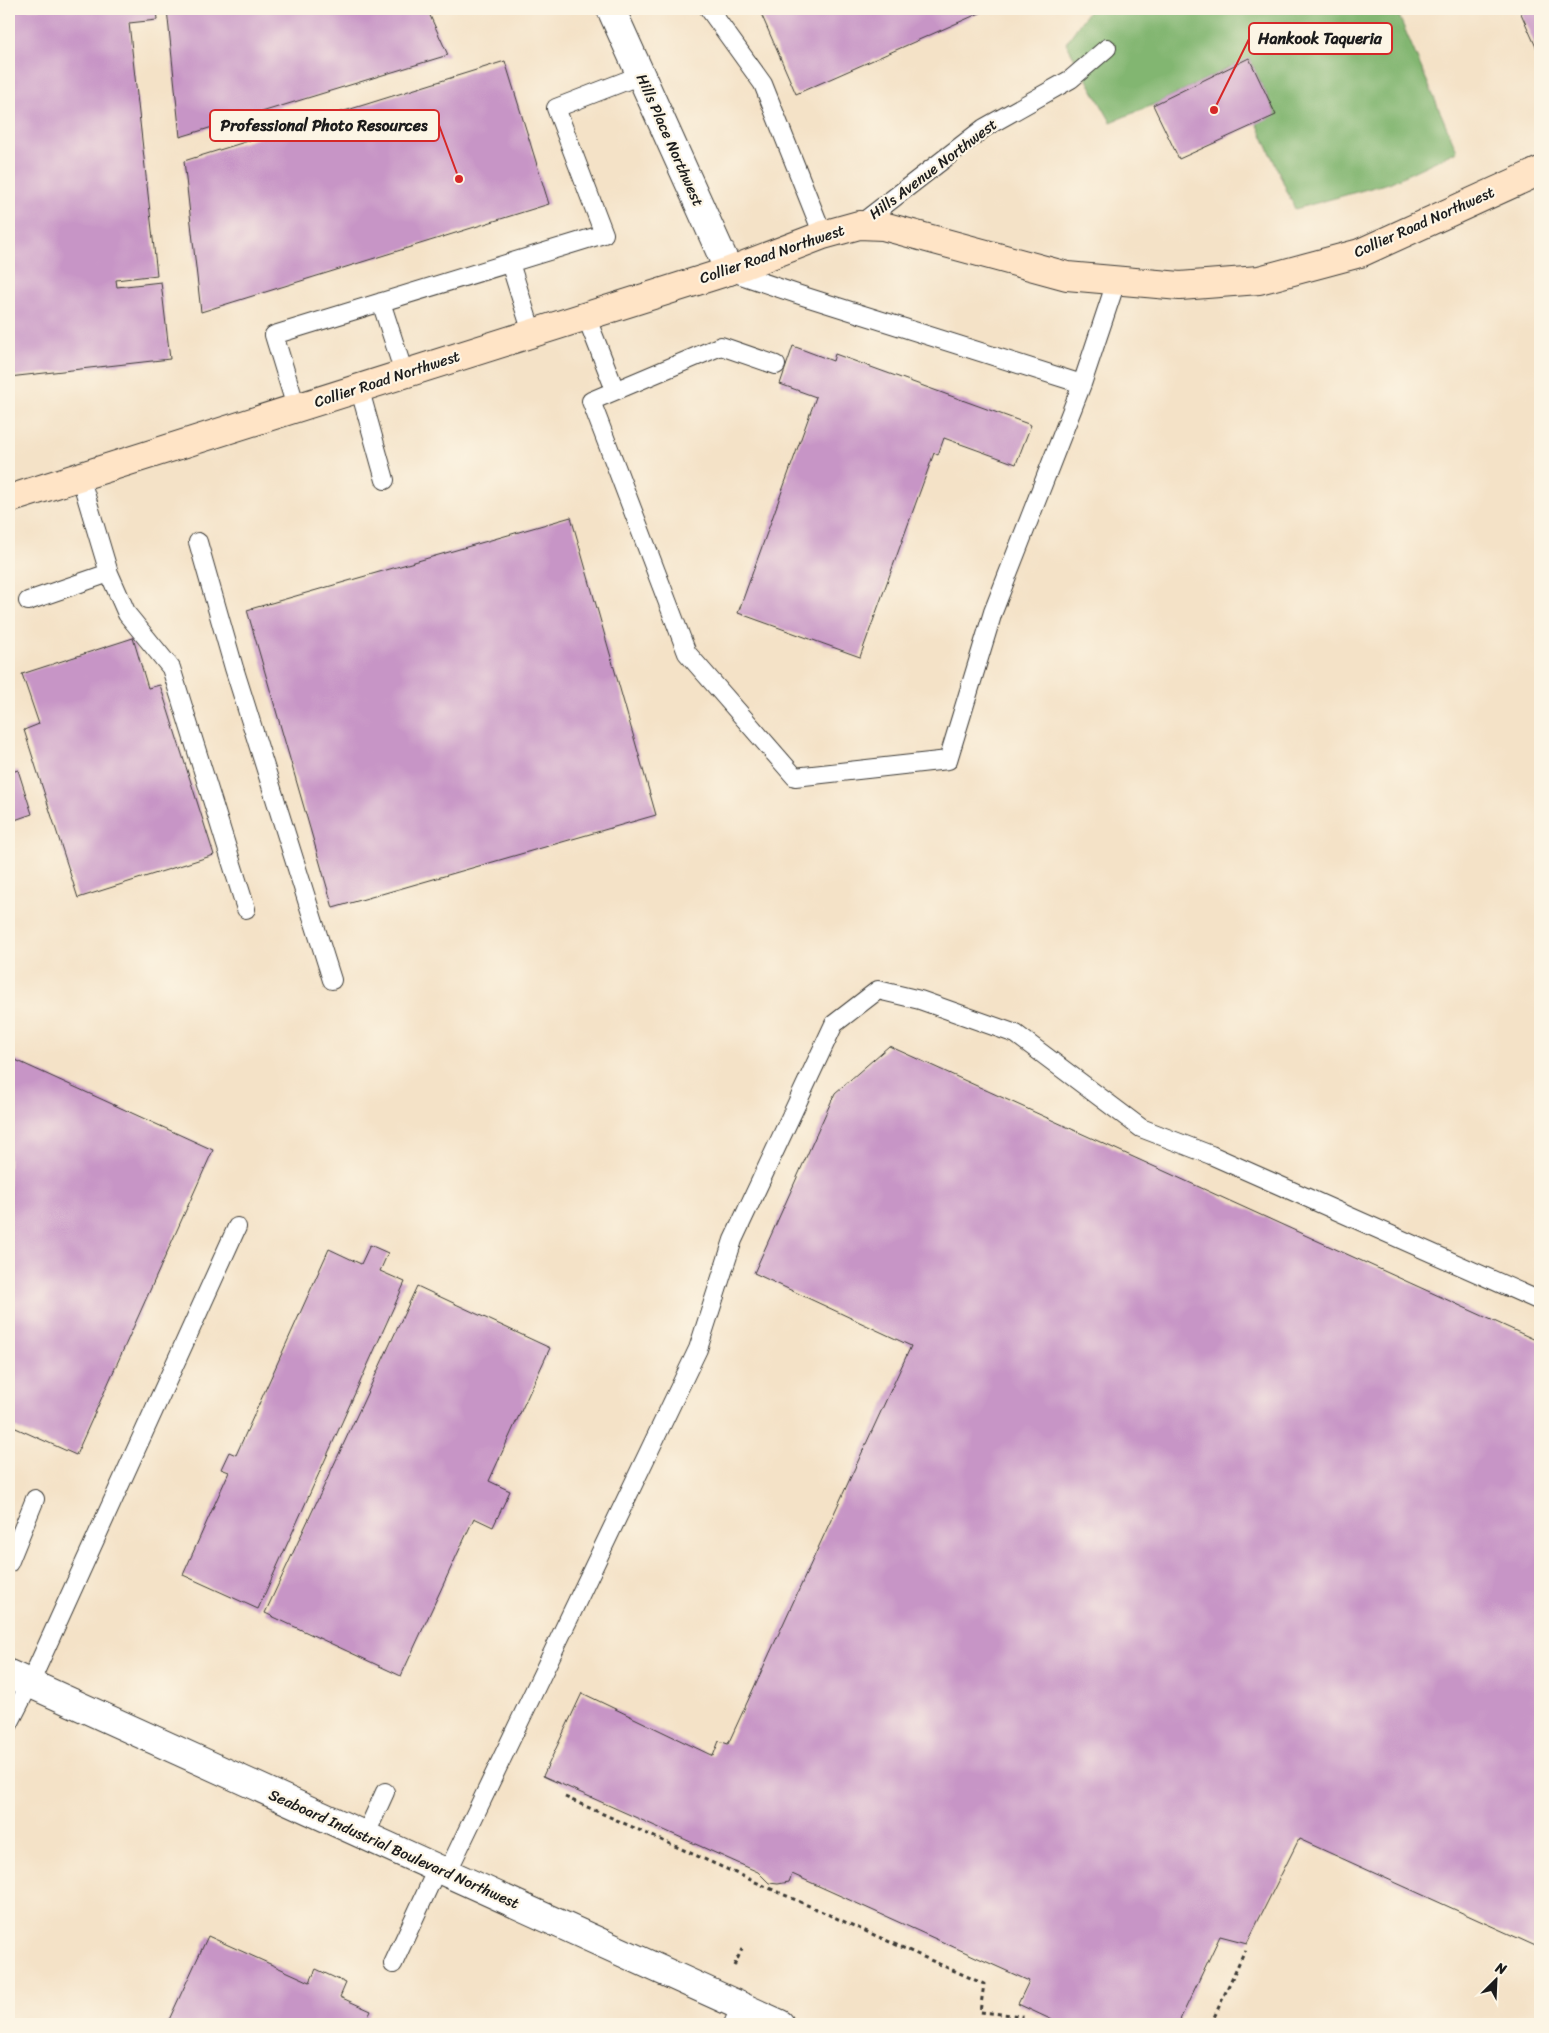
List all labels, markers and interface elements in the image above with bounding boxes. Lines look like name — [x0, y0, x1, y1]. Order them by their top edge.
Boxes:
callout: Hankook Taqueria — [1249, 23, 1392, 54]
text: Hankook Taqueria — [1257, 24, 1383, 53]
street label: Hills Place Northwest — [629, 69, 711, 211]
callout: Professional Photo Resources — [210, 110, 439, 141]
text: Professional Photo Resources — [220, 111, 428, 140]
street label: Hills Avenue Northwest — [863, 112, 1003, 226]
street label: Collier Road Northwest — [1349, 179, 1499, 265]
street label: Collier Road Northwest — [696, 217, 848, 291]
street label: Collier Road Northwest — [311, 343, 464, 415]
street label: Seaboard Industrial Boulevard Northwest — [264, 1782, 524, 1916]
text: N — [1491, 1955, 1511, 1982]
north arrow — [1472, 1956, 1522, 2006]

